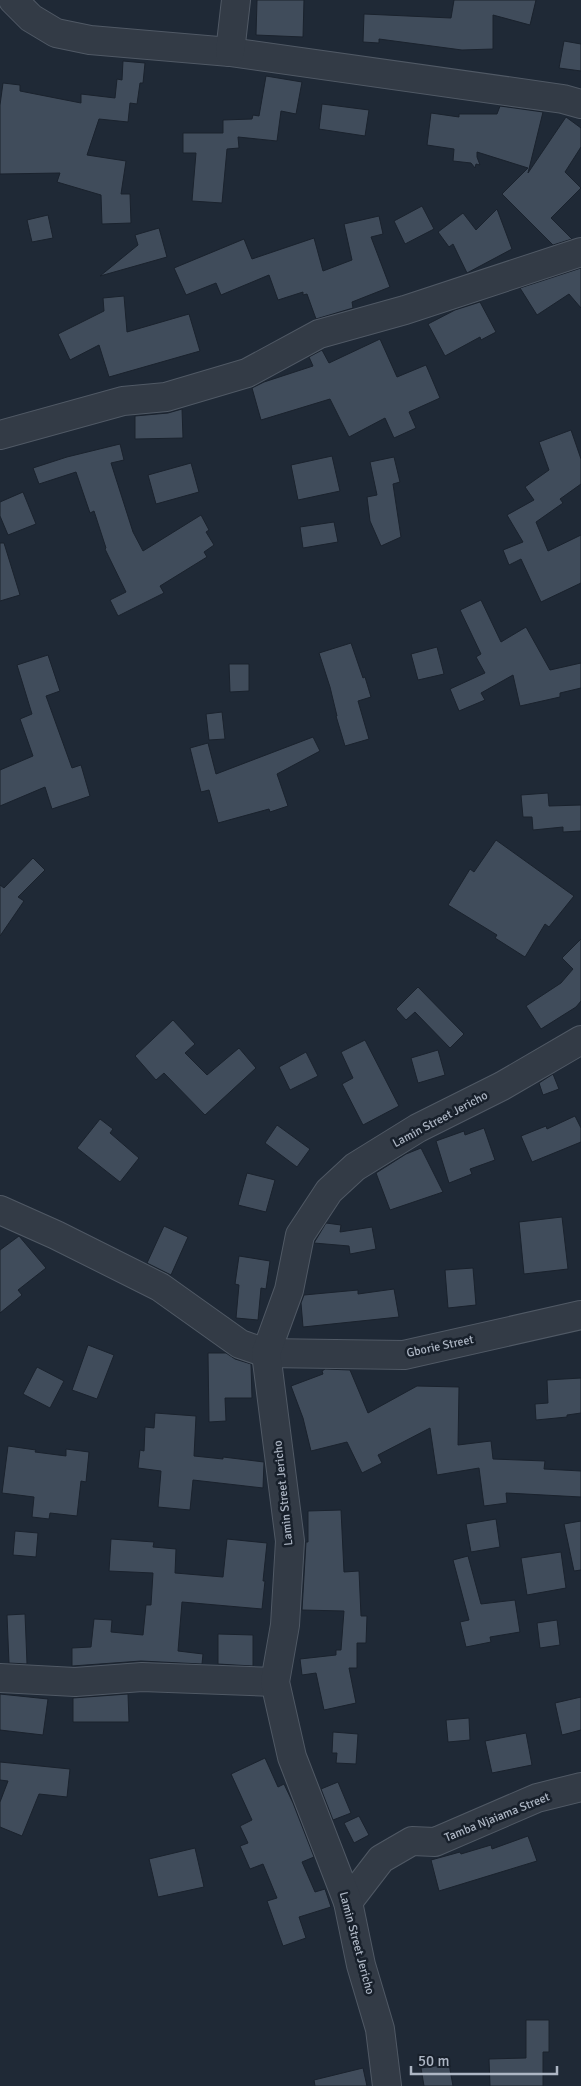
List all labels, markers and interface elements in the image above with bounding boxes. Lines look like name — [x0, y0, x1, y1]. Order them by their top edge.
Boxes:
street label: Lamin Street Jericho — [390, 1088, 490, 1151]
street label: Gborie Street — [405, 1332, 475, 1361]
street label: Lamin Street Jericho — [271, 1440, 296, 1546]
street label: Tamba Njaiama Street — [442, 1789, 552, 1845]
street label: Lamin Street Jericho — [336, 1890, 377, 1996]
scale bar — [411, 2044, 557, 2076]
text: 50 m — [418, 2052, 449, 2070]

